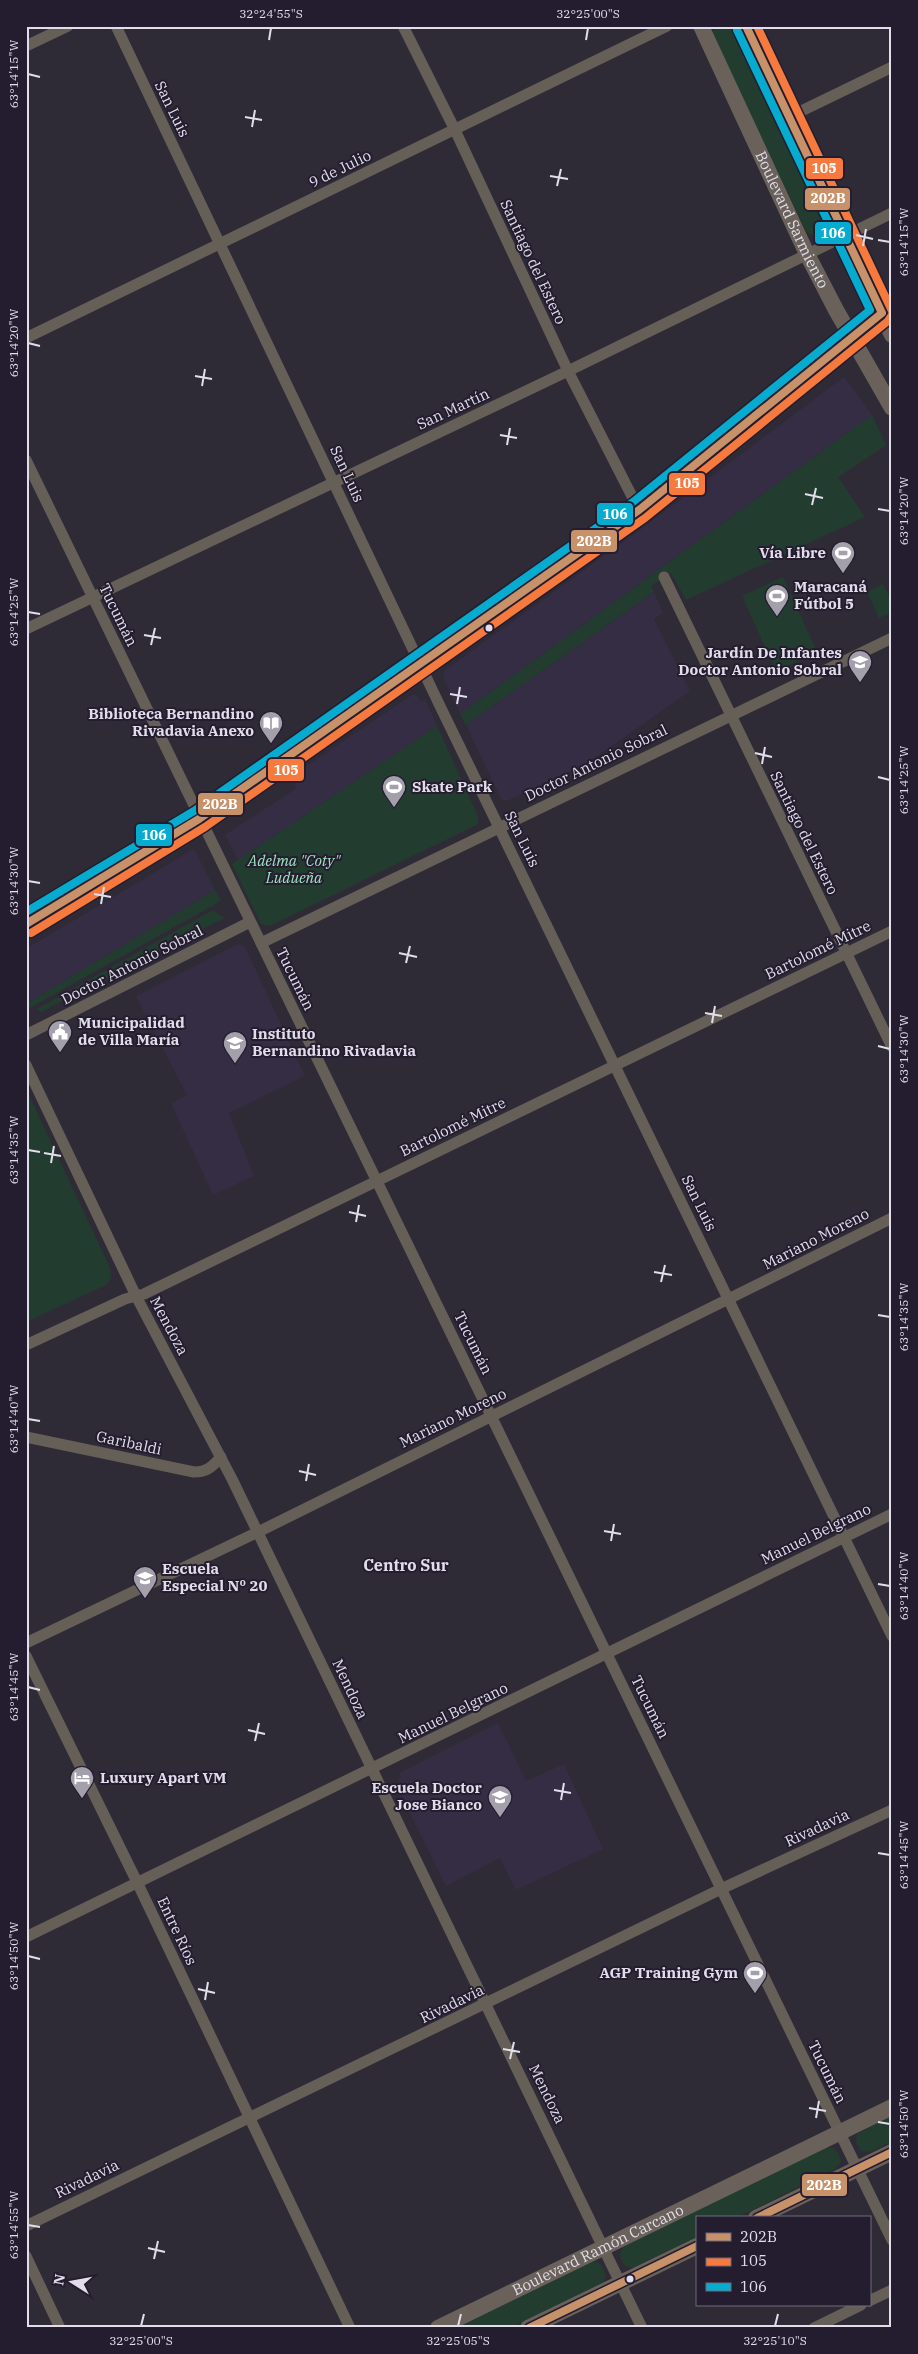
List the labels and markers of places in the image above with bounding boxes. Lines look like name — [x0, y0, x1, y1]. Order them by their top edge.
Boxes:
sports icon: Vía Libre — [830, 540, 856, 574]
place label: Vía Libre — [759, 543, 826, 562]
place label: Maracaná Fútbol 5 — [794, 577, 867, 613]
sports icon: Maracaná Fútbol 5 — [764, 583, 790, 617]
unlabelled marker — [484, 623, 494, 633]
place label: Jardín De Infantes Doctor Antonio Sobral — [678, 643, 842, 679]
school or university icon: Jardín De Infantes Doctor Antonio Sobral — [847, 649, 873, 683]
place label: Biblioteca Bernandino Rivadavia Anexo — [88, 704, 254, 740]
library icon: Biblioteca Bernandino Rivadavia Anexo — [258, 710, 284, 744]
sports icon: Skate Park — [381, 774, 407, 808]
place label: Skate Park — [412, 777, 493, 796]
place label: Municipalidad de Villa María — [78, 1013, 185, 1049]
public building icon: Municipalidad de Villa María — [47, 1019, 73, 1053]
place label: Instituto Bernandino Rivadavia — [252, 1024, 417, 1060]
school or university icon: Instituto Bernandino Rivadavia — [222, 1030, 248, 1064]
place label: Escuela Especial Nº 20 — [162, 1559, 267, 1595]
school or university icon: Escuela Especial Nº 20 — [132, 1565, 158, 1599]
hotel icon: Luxury Apart VM — [69, 1765, 95, 1799]
place label: Luxury Apart VM — [100, 1768, 226, 1787]
place label: Escuela Doctor Jose Bianco — [371, 1778, 483, 1814]
school or university icon: Escuela Doctor Jose Bianco — [487, 1784, 513, 1818]
sports icon: AGP Training Gym — [742, 1960, 768, 1994]
place label: AGP Training Gym — [599, 1963, 738, 1982]
unlabelled marker — [625, 2274, 635, 2284]

